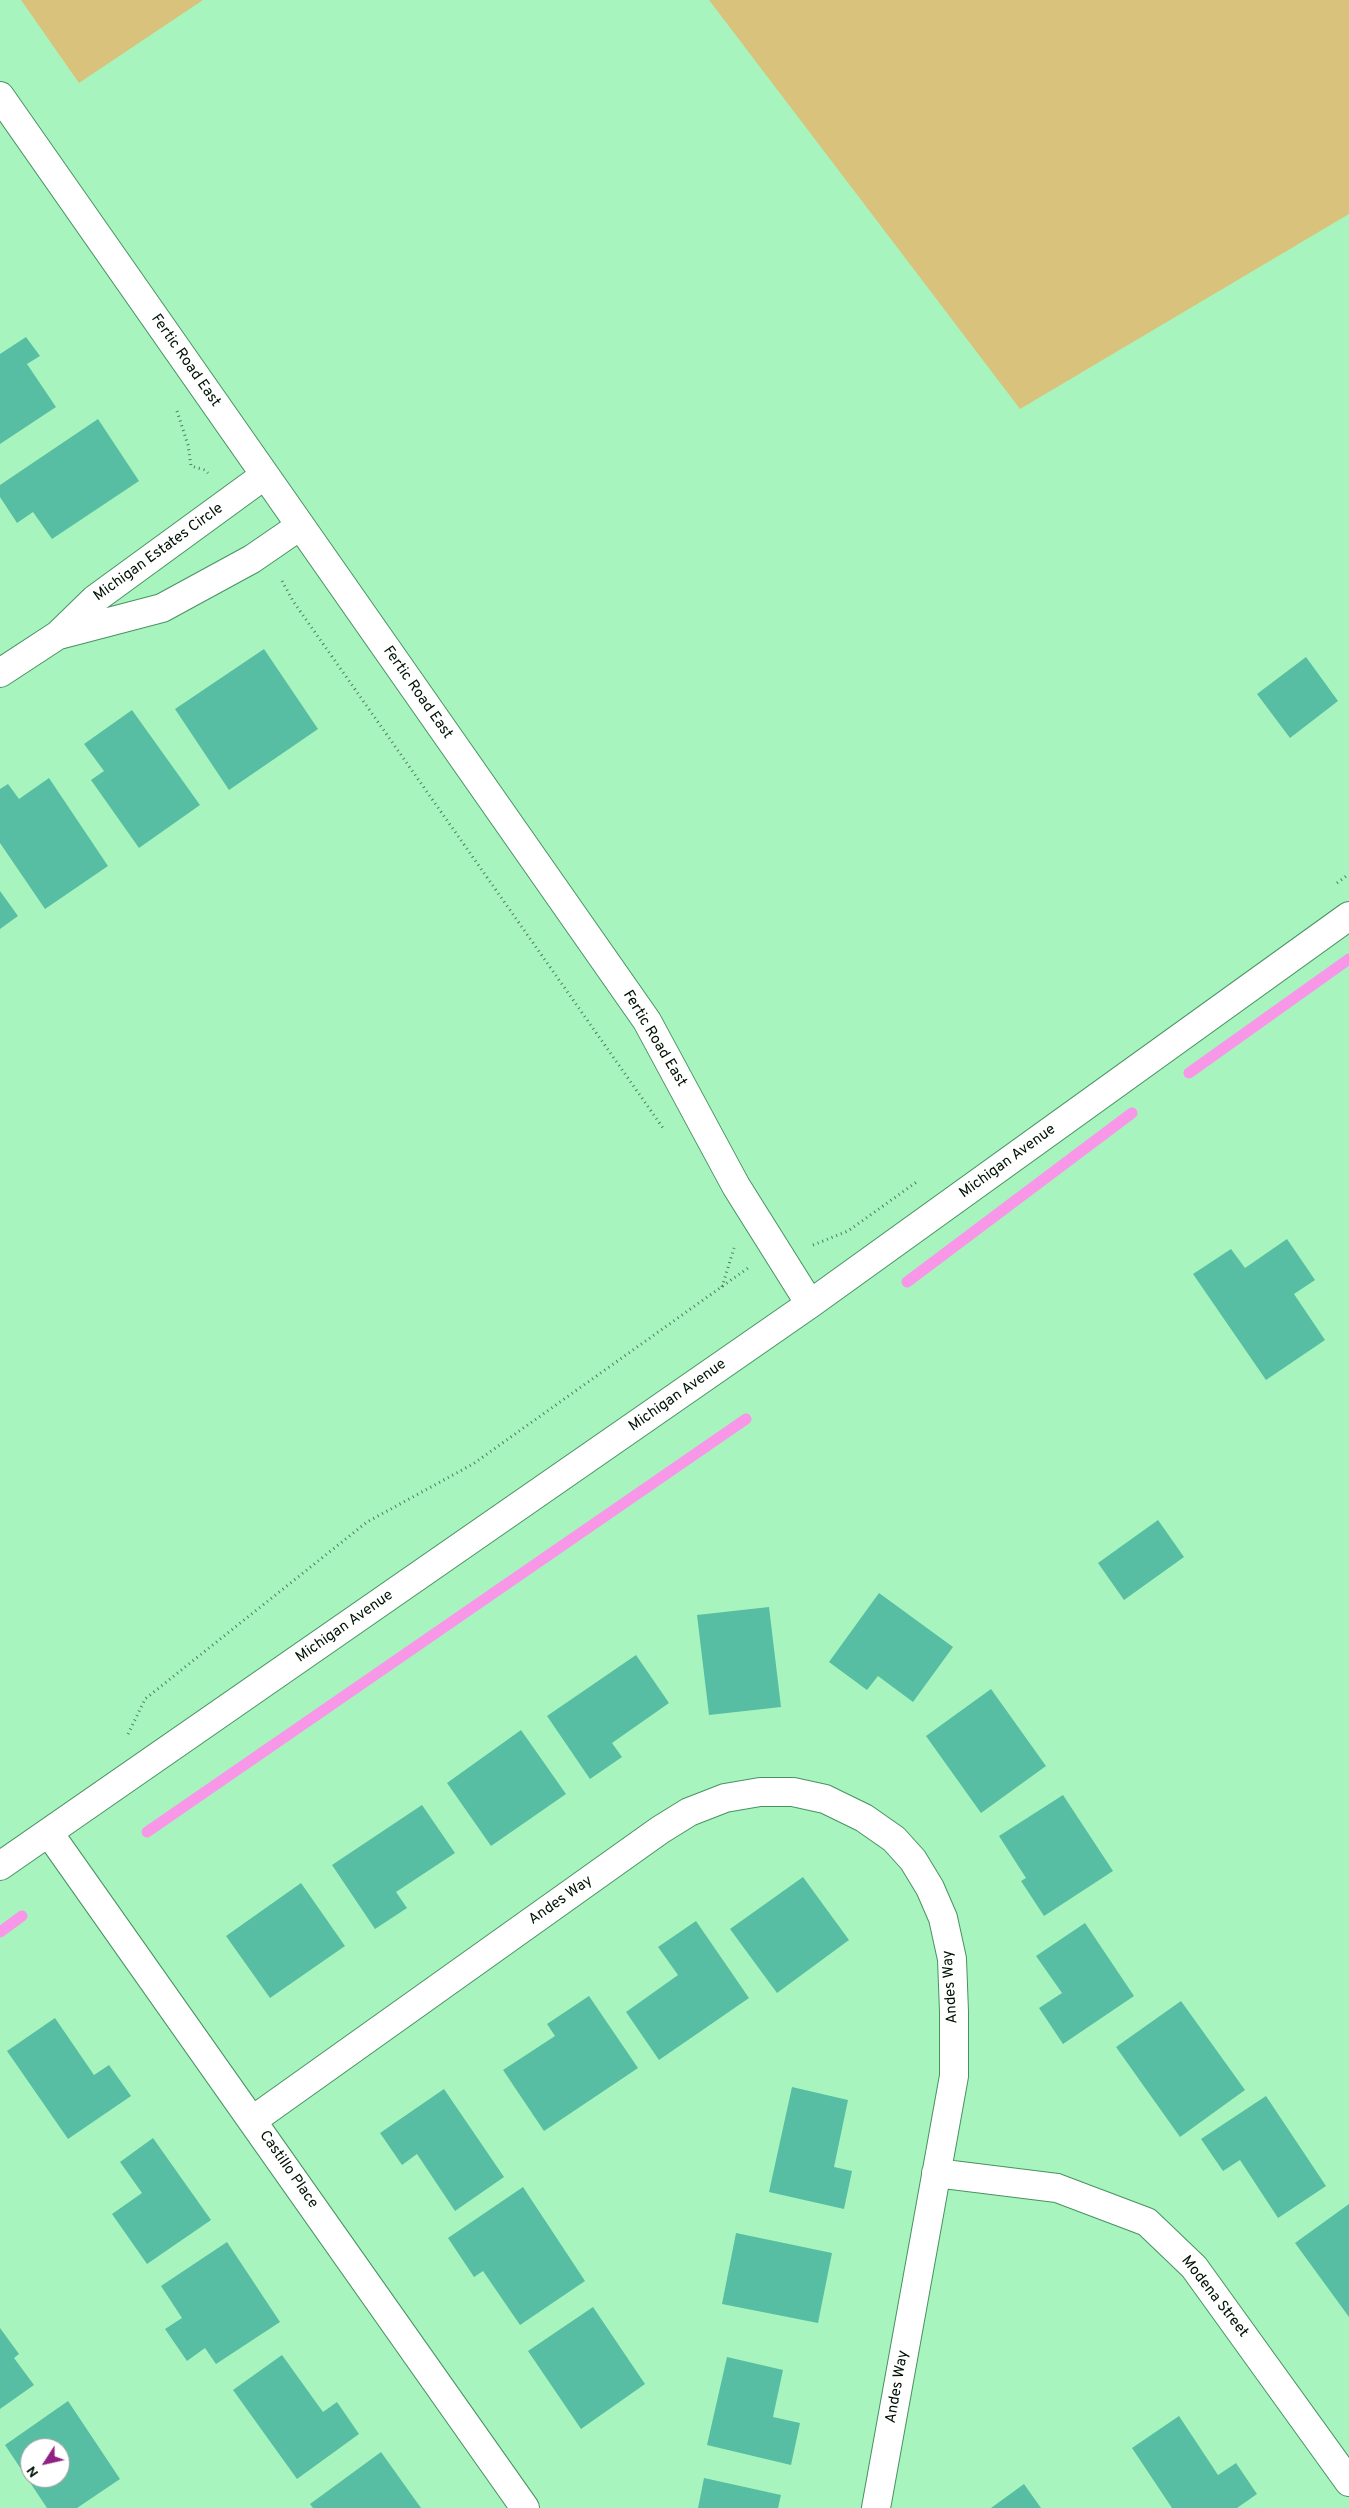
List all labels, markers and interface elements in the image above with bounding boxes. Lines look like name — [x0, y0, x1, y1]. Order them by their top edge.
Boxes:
street label: Fertic Road East — [146, 311, 224, 411]
street label: Michigan Estates Circle — [91, 500, 227, 606]
street label: Fertic Road East — [378, 643, 456, 743]
street label: Fertic Road East — [618, 988, 690, 1090]
street label: Michigan Avenue — [956, 1121, 1060, 1203]
street label: Michigan Avenue — [626, 1356, 730, 1436]
street label: Michigan Avenue — [293, 1587, 397, 1667]
street label: Andes Way — [526, 1872, 596, 1930]
street label: Andes Way — [939, 1950, 963, 2024]
street label: Castillo Place — [255, 2128, 321, 2212]
street label: Modena Street — [1177, 2253, 1251, 2341]
street label: Andes Way — [883, 2349, 913, 2425]
north arrow — [20, 2438, 70, 2488]
text: N — [23, 2462, 43, 2480]

